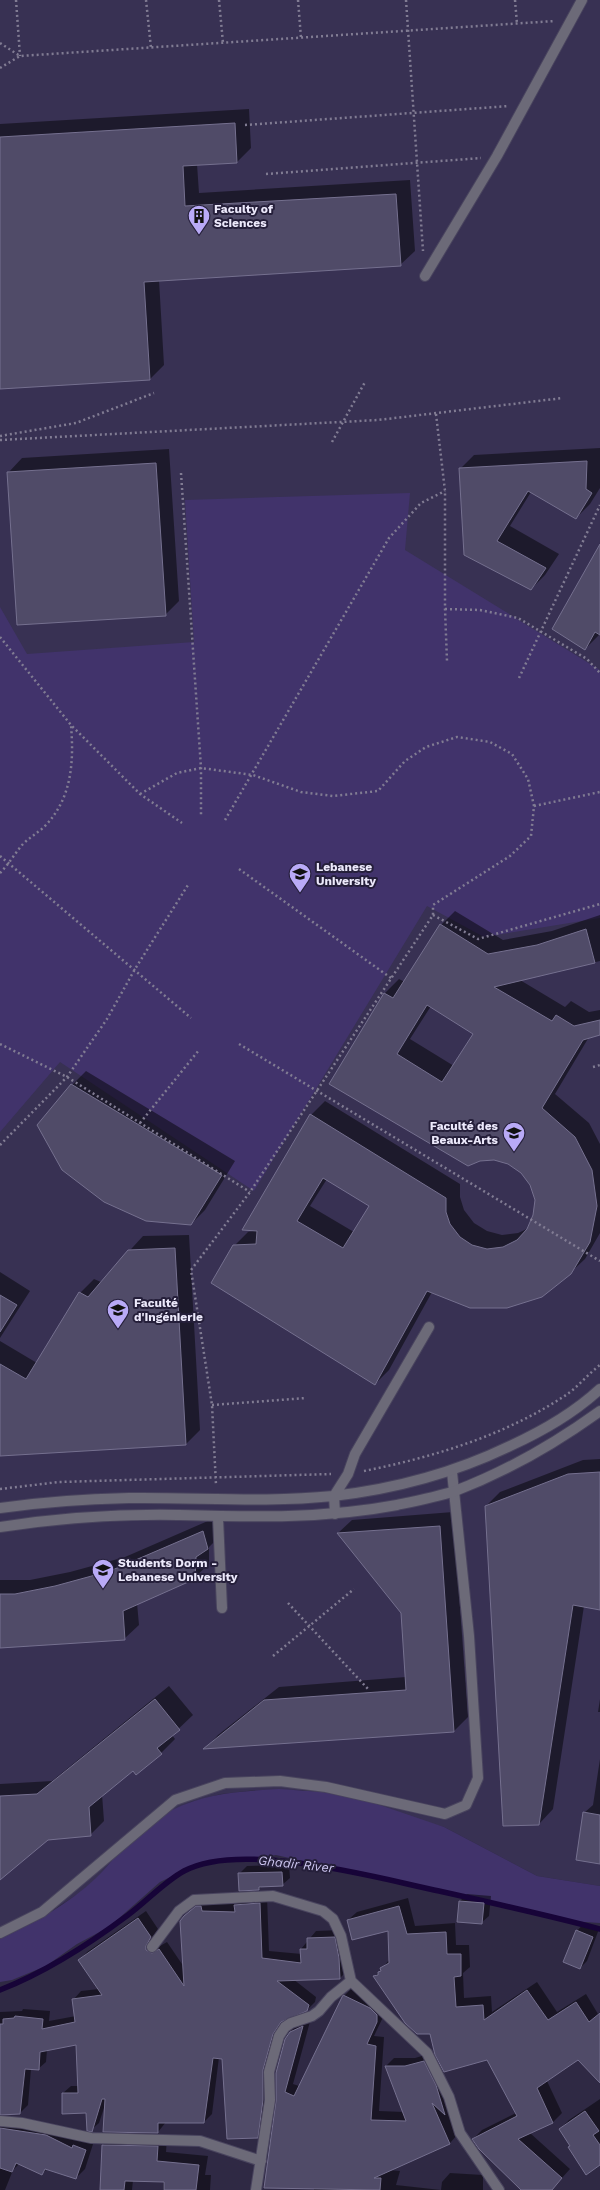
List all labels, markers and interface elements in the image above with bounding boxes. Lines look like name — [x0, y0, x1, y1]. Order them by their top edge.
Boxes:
place label: Faculty of Sciences — [214, 202, 273, 230]
building icon: Faculty of Sciences — [186, 203, 212, 236]
place label: Lebanese University — [316, 860, 376, 888]
school or university icon: Lebanese University — [287, 861, 313, 894]
place label: Faculté des Beaux-Arts — [430, 1119, 499, 1147]
school or university icon: Faculté des Beaux-Arts — [501, 1120, 527, 1153]
place label: Faculté d'Ingénierie — [134, 1296, 203, 1324]
school or university icon: Faculté d'Ingénierie — [105, 1297, 131, 1330]
place label: Students Dorm - Lebanese University — [118, 1556, 238, 1584]
school or university icon: Students Dorm - Lebanese University — [90, 1557, 116, 1590]
water label: Ghadir River — [257, 1853, 336, 1876]

